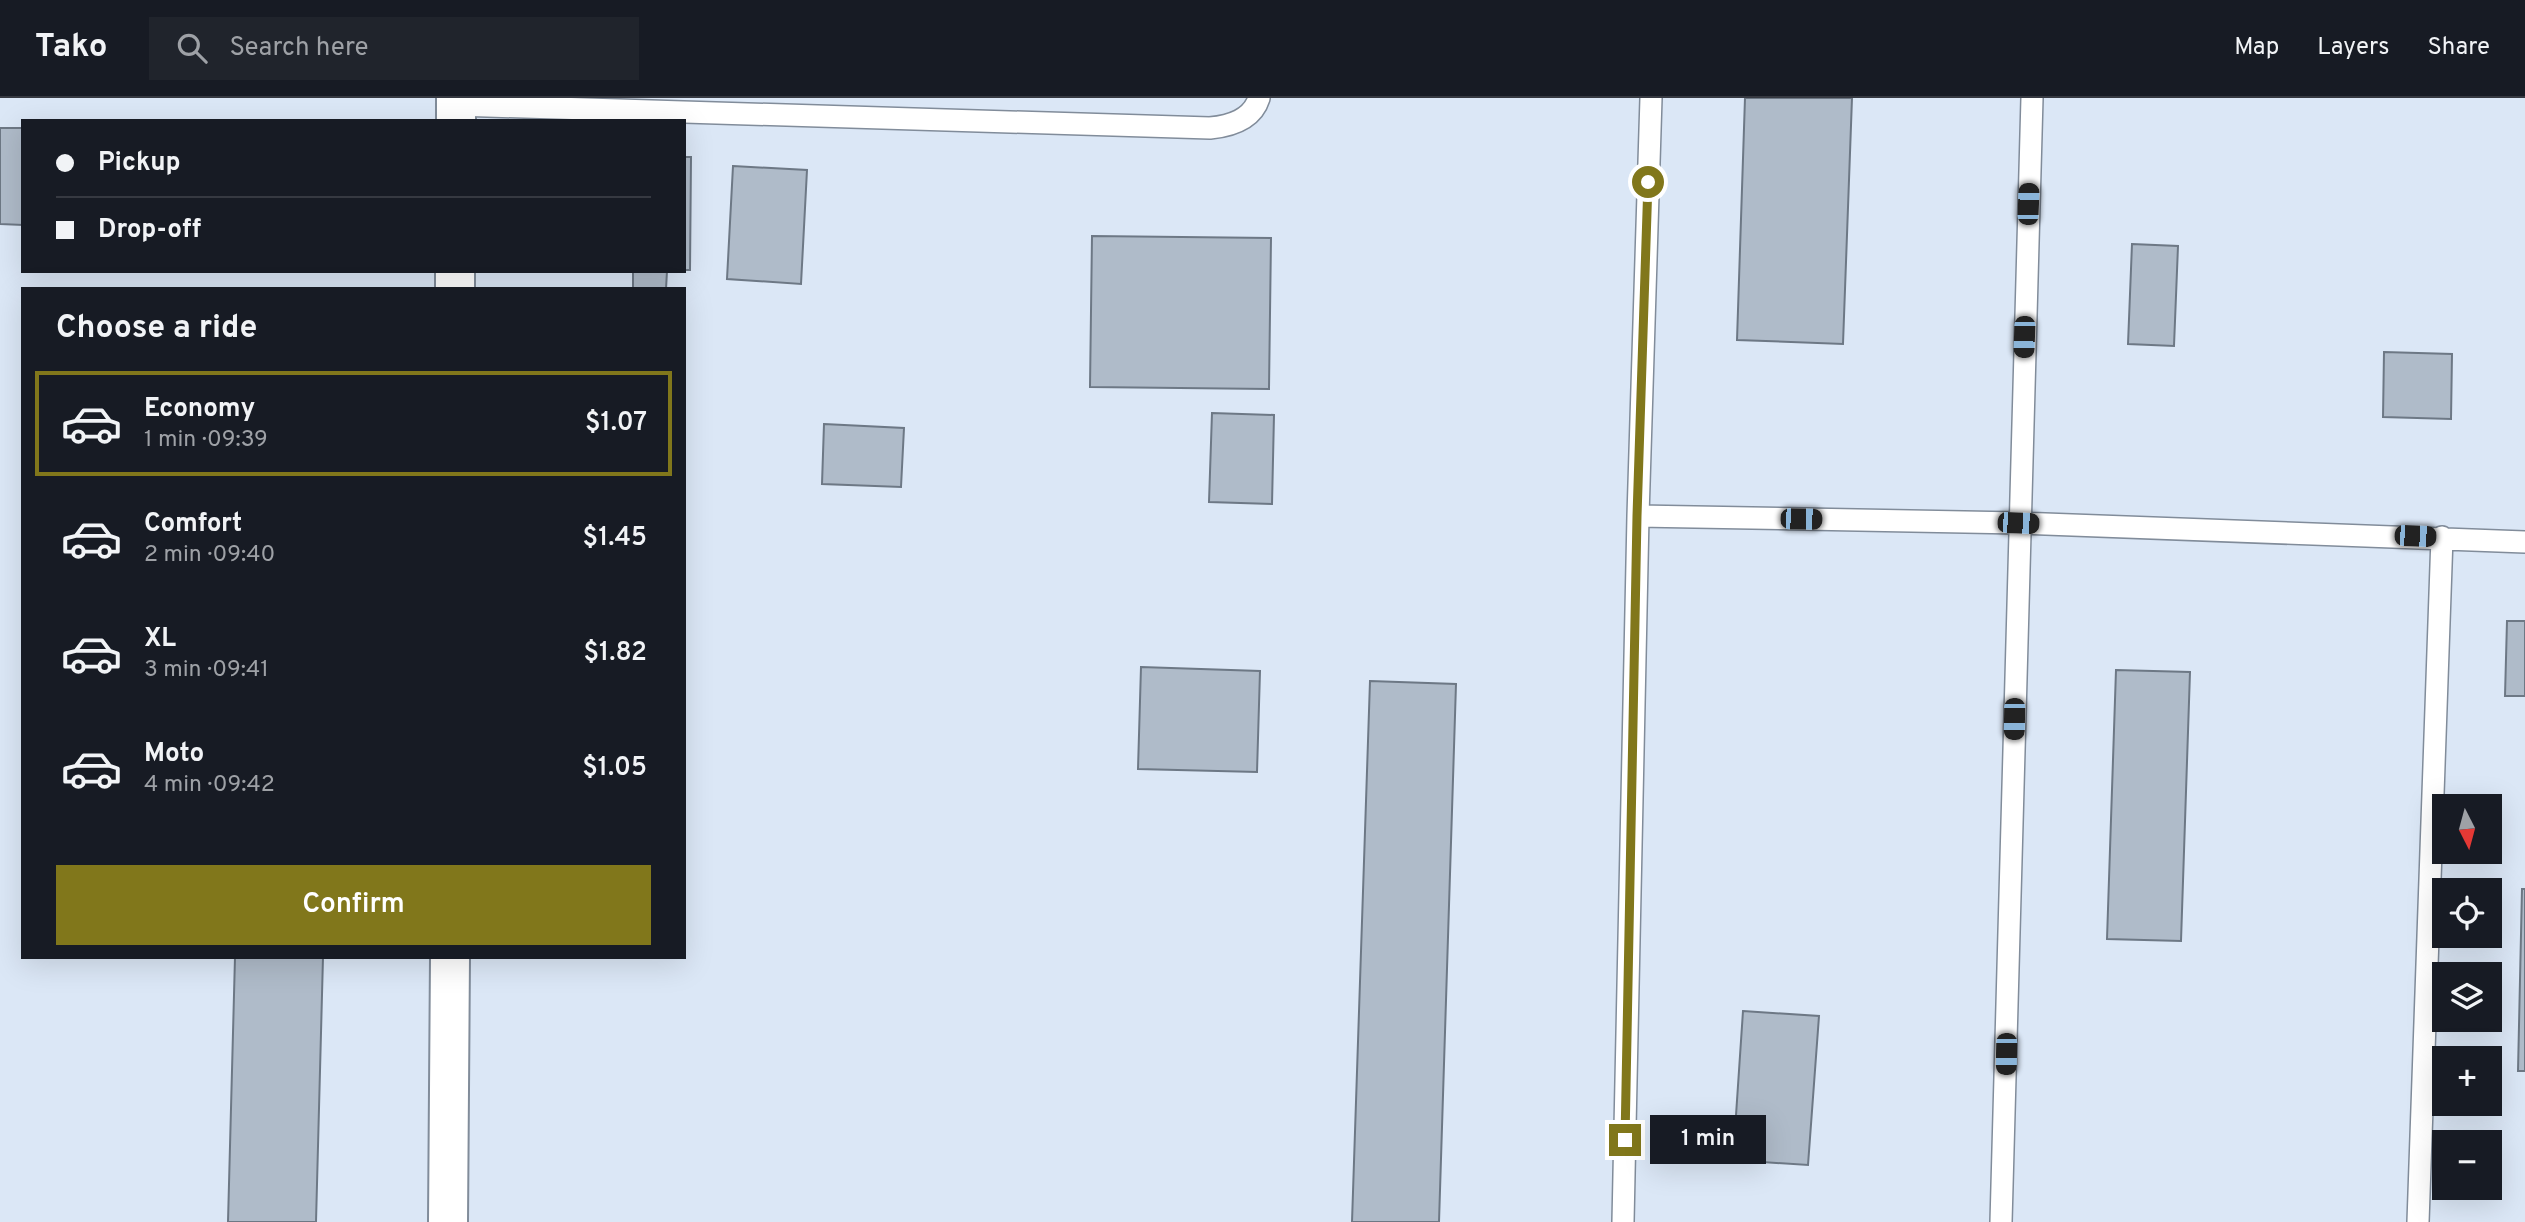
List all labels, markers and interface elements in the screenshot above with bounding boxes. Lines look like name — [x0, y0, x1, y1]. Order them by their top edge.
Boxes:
search box — [149, 17, 639, 80]
text: Tako — [35, 27, 107, 69]
icon: search — [173, 29, 211, 67]
text: Search here — [229, 32, 368, 65]
text: Map — [2234, 33, 2279, 63]
text: Layers — [2317, 33, 2389, 63]
text: Share — [2427, 33, 2490, 63]
text: Pickup — [98, 147, 181, 180]
route start — [1632, 166, 1664, 198]
car — [2017, 183, 2040, 225]
text: Drop-off — [98, 214, 201, 247]
text: Choose a ride — [56, 309, 257, 349]
car — [2013, 316, 2036, 358]
icon: car — [60, 392, 123, 455]
text: Economy — [144, 393, 255, 426]
text: $1.07 — [585, 407, 647, 440]
text: 1 min · 09:39 — [144, 426, 268, 455]
icon: car — [60, 507, 123, 570]
text: Comfort — [144, 508, 242, 541]
car — [1780, 508, 1823, 530]
car — [1997, 512, 2040, 534]
text: $1.45 — [583, 522, 647, 555]
car — [2394, 525, 2437, 547]
text: 2 min · 09:40 — [144, 541, 275, 570]
icon: car — [60, 622, 123, 685]
text: XL — [144, 623, 176, 656]
text: $1.82 — [584, 637, 647, 670]
text: 3 min · 09:41 — [144, 656, 269, 685]
car — [2004, 698, 2025, 740]
icon: car — [60, 737, 123, 800]
text: Moto — [144, 738, 204, 771]
text: $1.05 — [582, 752, 647, 785]
text: 4 min · 09:42 — [144, 771, 275, 800]
north arrow — [2432, 794, 2502, 864]
map controls — [2432, 794, 2502, 1200]
button: Confirm — [56, 865, 651, 945]
button: locate — [2432, 878, 2502, 948]
button: layers — [2432, 962, 2502, 1032]
car — [1996, 1033, 2017, 1075]
button: + — [2432, 1046, 2502, 1116]
callout: 1 min — [1650, 1116, 1765, 1164]
route end — [1609, 1124, 1641, 1156]
text: 1 min — [1681, 1125, 1735, 1154]
button: − — [2432, 1130, 2502, 1200]

